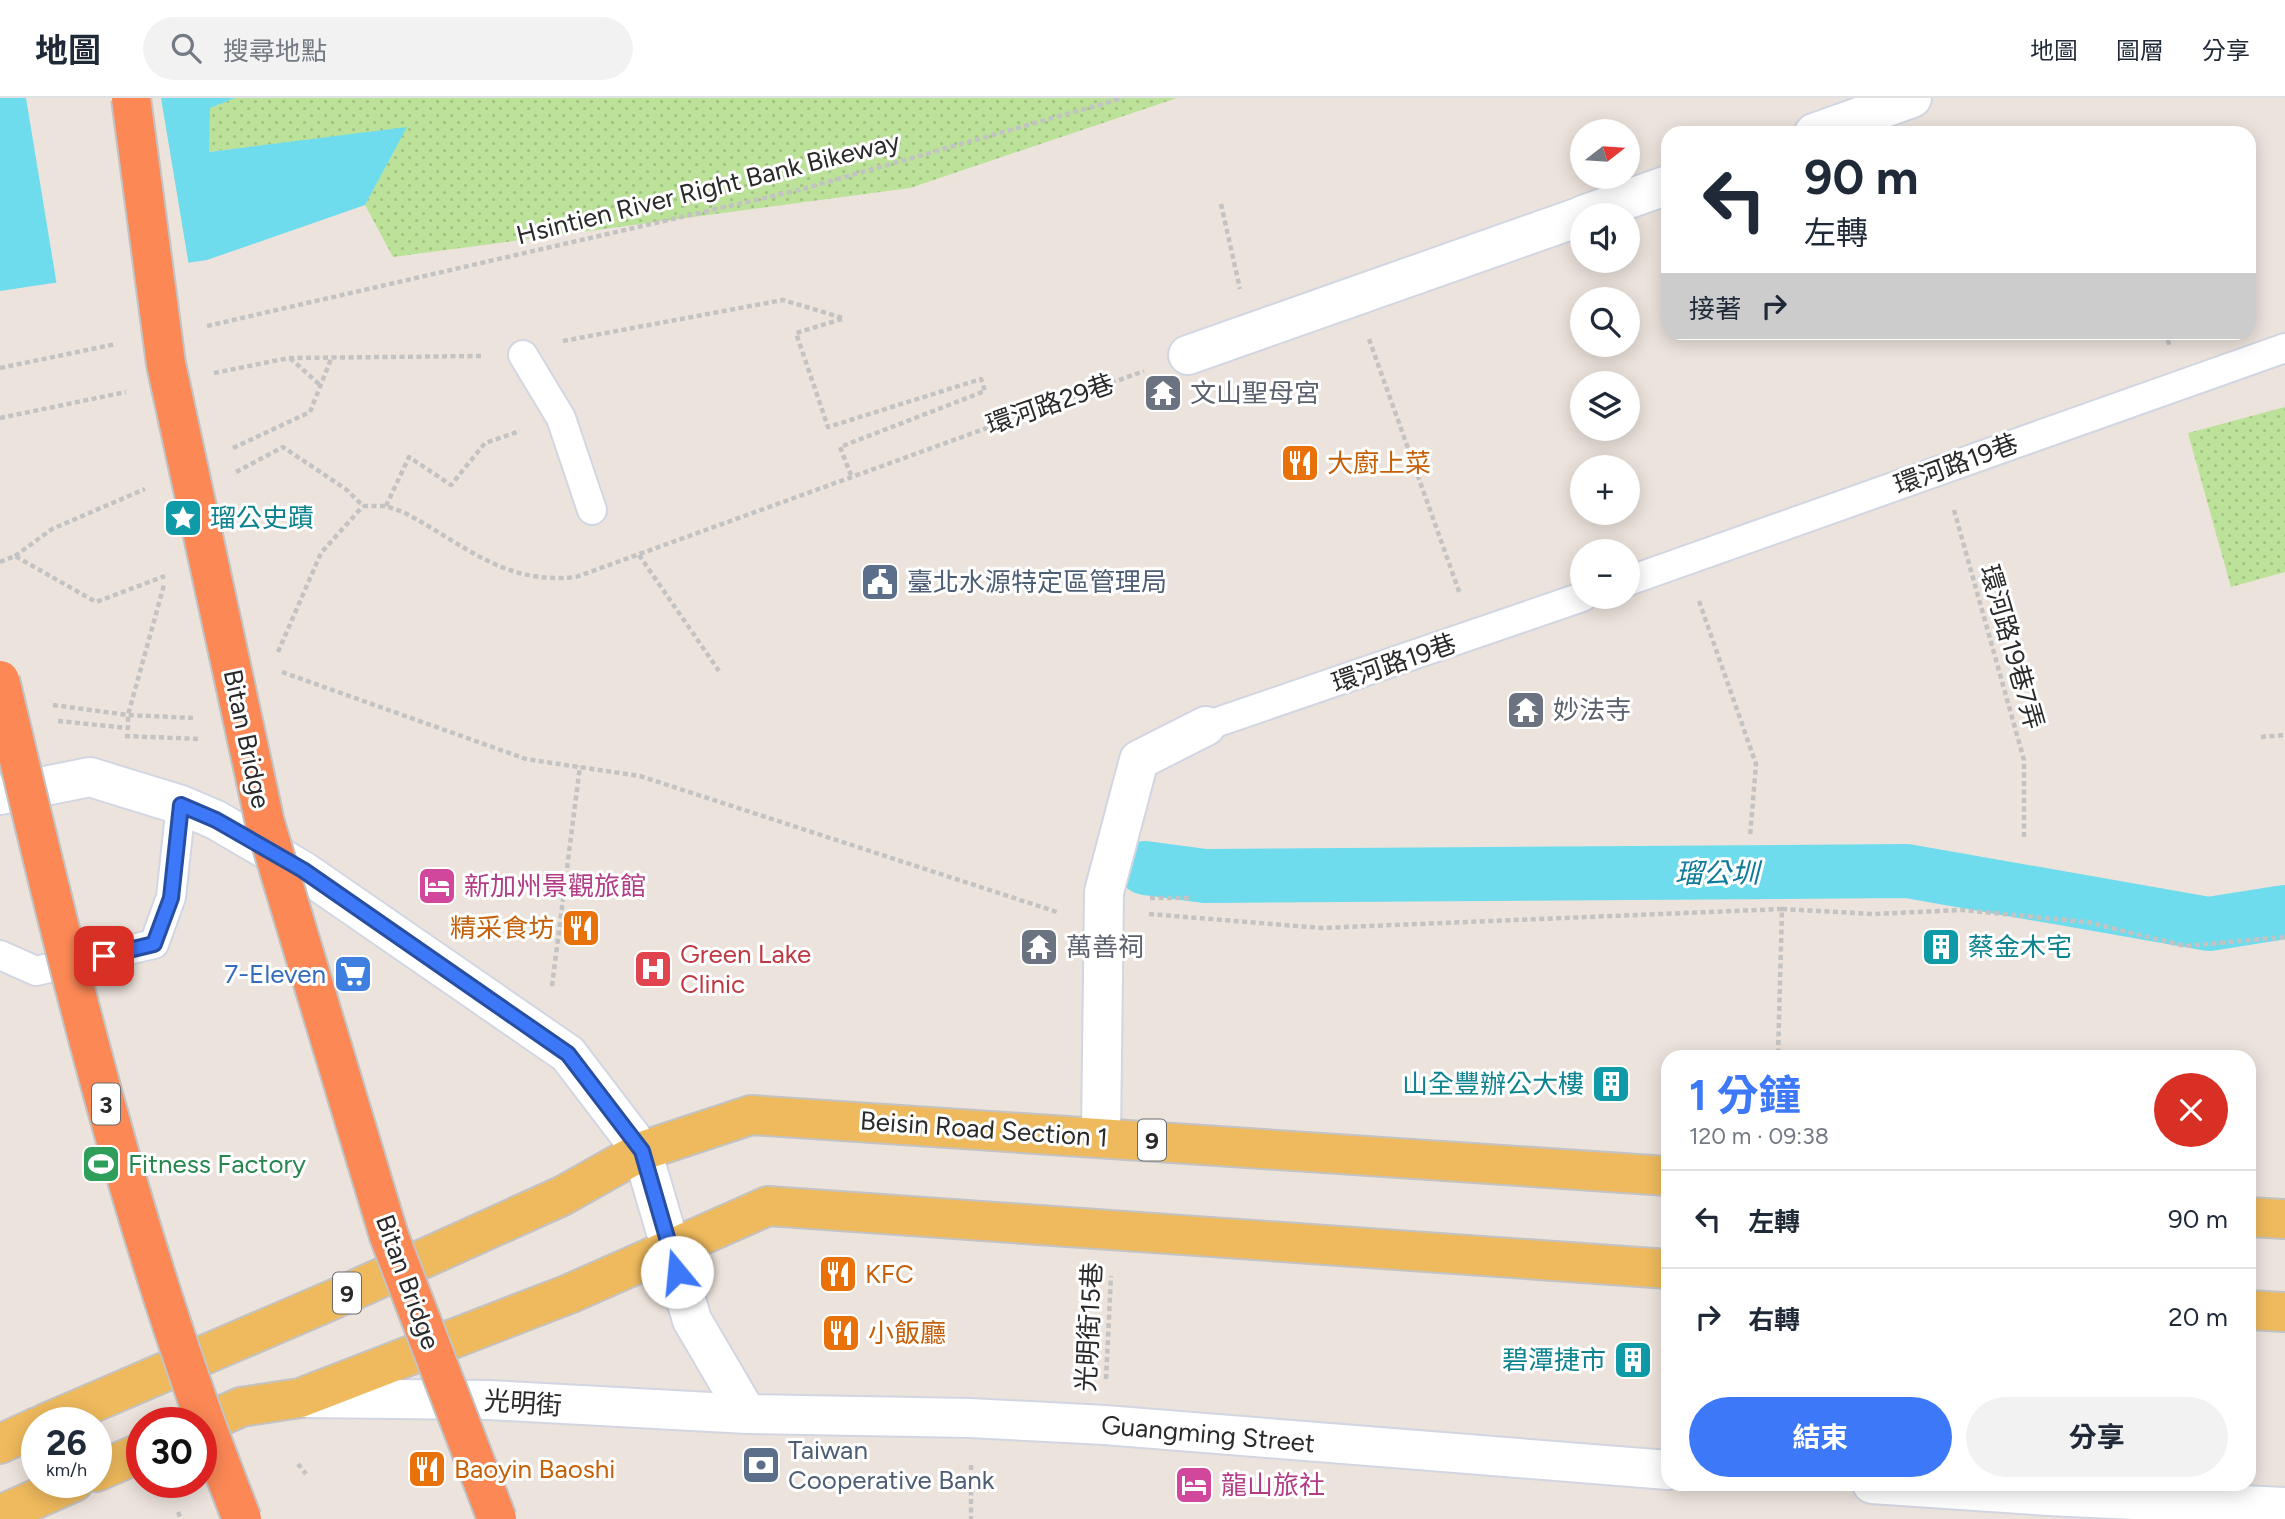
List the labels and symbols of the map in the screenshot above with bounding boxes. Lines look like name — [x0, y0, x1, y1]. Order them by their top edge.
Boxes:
north arrow — [1570, 119, 1640, 189]
street label: Hsintien River Right Bank Bikeway — [513, 125, 903, 251]
street label: 環河路29巷 — [982, 367, 1118, 441]
temple icon: 文山聖母宮 — [1142, 372, 1184, 414]
place label: 文山聖母宮 — [1190, 377, 1320, 409]
street label: 環河路19巷 — [1890, 427, 2022, 501]
restaurant icon: 大廚上菜 — [1279, 442, 1321, 484]
place label: 大廚上菜 — [1327, 447, 1431, 479]
place icon: 瑠公史蹟 — [162, 497, 204, 539]
place label: 瑠公史蹟 — [210, 502, 314, 534]
public building icon: 臺北水源特定區管理局 — [859, 561, 901, 603]
street label: 環河路19巷7弄 — [1973, 561, 2051, 733]
place label: 臺北水源特定區管理局 — [907, 566, 1167, 598]
street label: 環河路19巷 — [1328, 627, 1460, 699]
street label: Bitan Bridge — [217, 667, 277, 811]
temple icon: 妙法寺 — [1505, 689, 1547, 731]
place label: 妙法寺 — [1553, 694, 1631, 726]
water label: 瑠公圳 — [1675, 856, 1763, 890]
hotel icon: 新加州景觀旅館 — [416, 865, 458, 907]
place label: 新加州景觀旅館 — [464, 870, 646, 902]
restaurant icon: 精采食坊 — [560, 907, 602, 949]
place label: 精采食坊 — [450, 912, 554, 944]
pin — [74, 926, 134, 986]
temple icon: 萬善祠 — [1018, 926, 1060, 968]
building icon: 蔡金木宅 — [1920, 926, 1962, 968]
place label: 萬善祠 — [1066, 931, 1144, 963]
place label: 蔡金木宅 — [1968, 931, 2072, 963]
place label: Green Lake Clinic — [680, 938, 811, 1000]
hospital icon: Green Lake Clinic — [632, 948, 674, 990]
supermarket icon: 7-Eleven — [332, 953, 374, 995]
place label: 7-Eleven — [224, 958, 326, 990]
building icon: 山全豐辦公大樓 — [1590, 1063, 1632, 1105]
place label: 山全豐辦公大樓 — [1402, 1068, 1584, 1100]
road number: 3 — [92, 1084, 120, 1124]
street label: Beisin Road Section 1 — [859, 1104, 1109, 1154]
road number: 9 — [1138, 1120, 1166, 1160]
sports icon: Fitness Factory — [80, 1143, 122, 1185]
place label: Fitness Factory — [128, 1148, 306, 1180]
street label: Bitan Bridge — [369, 1210, 447, 1354]
position arrow — [640, 1235, 714, 1309]
restaurant icon: KFC — [817, 1253, 859, 1295]
place label: KFC — [865, 1258, 914, 1290]
street label: 光明街15巷 — [1070, 1261, 1108, 1393]
road number: 9 — [333, 1273, 361, 1314]
restaurant icon: 小飯廳 — [820, 1312, 862, 1354]
place label: 小飯廳 — [868, 1317, 946, 1349]
building icon: 碧潭捷市 — [1612, 1339, 1654, 1381]
place label: 碧潭捷市 — [1502, 1344, 1606, 1376]
street label: 光明街 — [483, 1384, 563, 1422]
speed limit sign: 30 — [126, 1407, 217, 1498]
street label: Guangming Street — [1100, 1409, 1316, 1459]
place label: Taiwan Cooperative Bank — [788, 1434, 995, 1496]
bank icon: Taiwan Cooperative Bank — [740, 1444, 782, 1486]
restaurant icon: Baoyin Baoshi — [406, 1448, 448, 1490]
place label: Baoyin Baoshi — [454, 1453, 615, 1485]
hotel icon: 龍山旅社 — [1173, 1464, 1215, 1506]
place label: 龍山旅社 — [1221, 1469, 1325, 1501]

